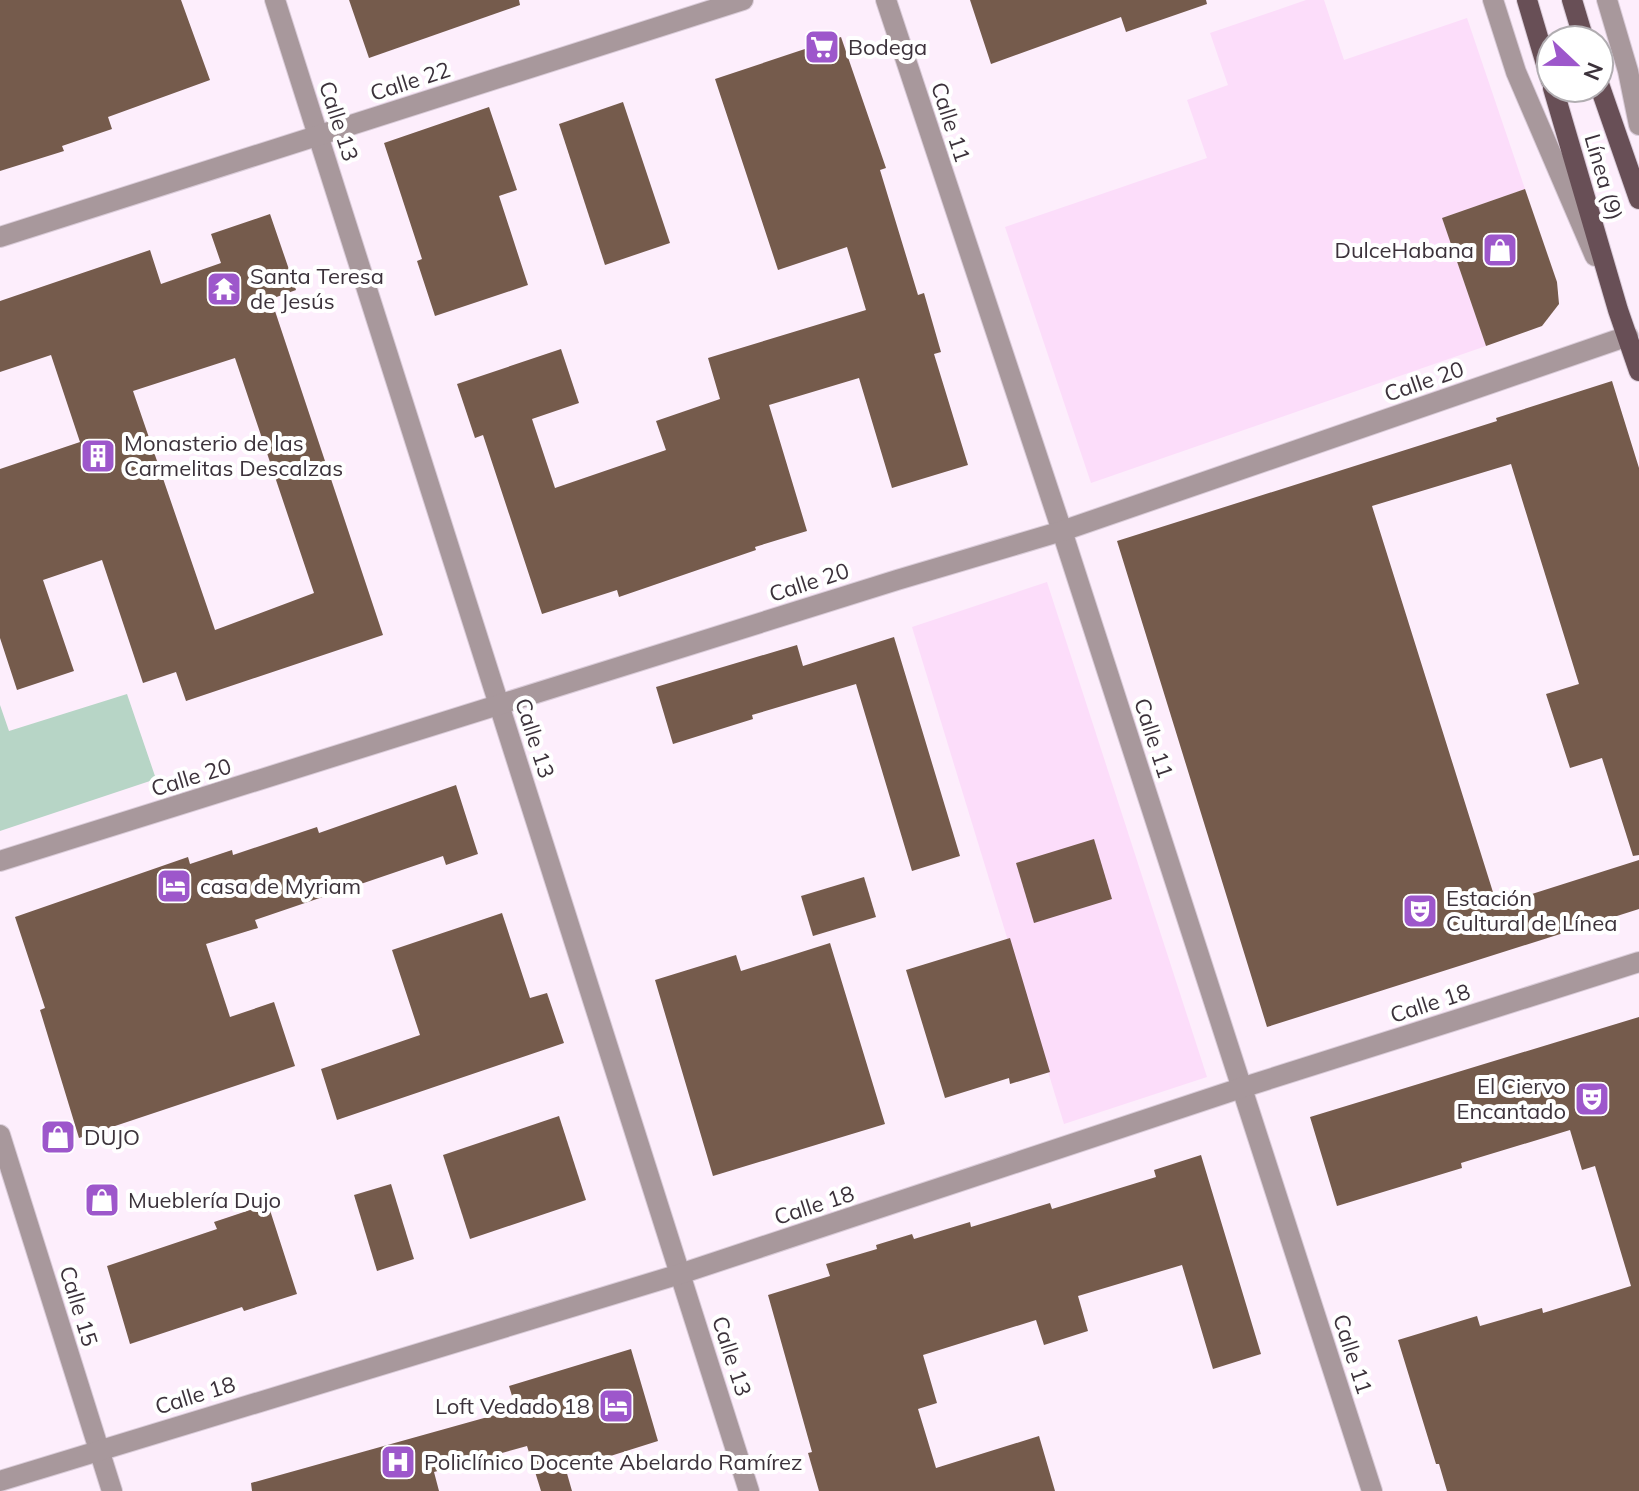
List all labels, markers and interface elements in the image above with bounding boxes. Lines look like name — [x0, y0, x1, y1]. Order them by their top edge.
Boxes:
north arrow — [1535, 24, 1615, 104]
supermarket icon: Bodega — [803, 28, 841, 66]
place label: Bodega — [848, 33, 927, 61]
street label: Calle 22 — [366, 55, 454, 107]
text: N — [1577, 59, 1610, 84]
street label: Calle 13 — [313, 77, 365, 165]
street label: Calle 11 — [925, 78, 977, 166]
street label: Línea (9) — [1578, 131, 1630, 223]
shop icon: DulceHabana — [1481, 231, 1519, 269]
place label: DulceHabana — [1334, 236, 1474, 264]
place label: Santa Teresa de Jesús — [250, 262, 384, 315]
temple icon: Santa Teresa de Jesús — [205, 270, 243, 308]
street label: Calle 20 — [1380, 354, 1468, 408]
place label: Monasterio de las Carmelitas Descalzas — [124, 429, 343, 482]
building icon: Monasterio de las Carmelitas Descalzas — [79, 437, 117, 475]
street label: Calle 20 — [765, 556, 853, 608]
street label: Calle 13 — [509, 694, 561, 782]
street label: Calle 11 — [1128, 694, 1180, 782]
street label: Calle 20 — [147, 752, 235, 802]
hotel icon: casa de Myriam — [155, 867, 193, 905]
place label: casa de Myriam — [200, 872, 361, 900]
place label: Estación Cultural de Línea — [1446, 884, 1617, 937]
theatre icon: Estación Cultural de Línea — [1401, 892, 1439, 930]
street label: Calle 18 — [1386, 977, 1474, 1029]
place label: El Ciervo Encantado — [1457, 1072, 1566, 1125]
theatre icon: El Ciervo Encantado — [1573, 1080, 1611, 1118]
shop icon: DUJO — [39, 1118, 77, 1156]
place label: DUJO — [84, 1123, 140, 1151]
street label: Calle 18 — [770, 1179, 858, 1231]
shop icon: Mueblería Dujo — [83, 1181, 121, 1219]
place label: Mueblería Dujo — [128, 1186, 281, 1214]
street label: Calle 15 — [54, 1262, 104, 1350]
street label: Calle 11 — [1327, 1310, 1379, 1398]
street label: Calle 13 — [706, 1312, 758, 1400]
street label: Calle 18 — [151, 1370, 239, 1420]
hotel icon: Loft Vedado 18 — [597, 1387, 635, 1425]
place label: Loft Vedado 18 — [435, 1392, 590, 1420]
hospital icon: Policlínico Docente Abelardo Ramírez — [379, 1443, 417, 1481]
place label: Policlínico Docente Abelardo Ramírez — [424, 1448, 802, 1476]

